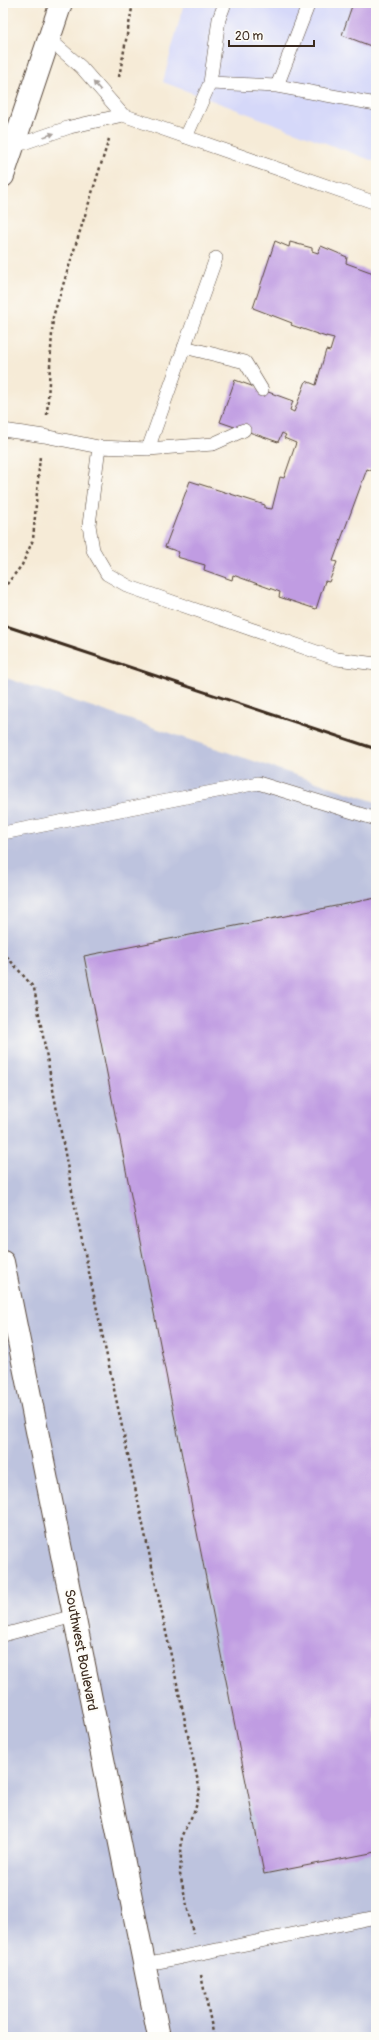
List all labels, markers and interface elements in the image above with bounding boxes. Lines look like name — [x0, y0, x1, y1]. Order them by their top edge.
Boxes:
scale bar — [229, 22, 314, 48]
text: 20 m — [235, 29, 264, 44]
one-way arrow — [93, 81, 102, 91]
one-way arrow — [44, 131, 56, 137]
street label: Southwest Boulevard — [61, 1588, 101, 1712]

